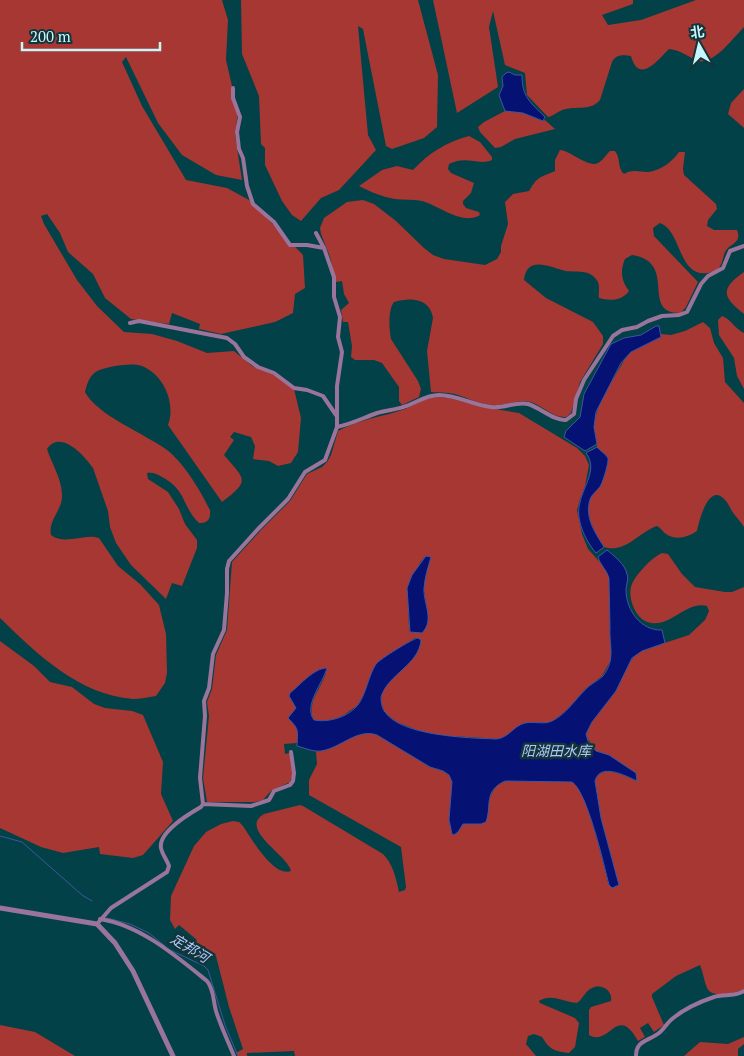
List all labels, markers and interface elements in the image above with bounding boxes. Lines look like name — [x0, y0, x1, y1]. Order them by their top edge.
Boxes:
scale bar — [22, 20, 160, 52]
north arrow — [674, 20, 724, 70]
text: 北 — [689, 21, 705, 42]
text: 200 m — [30, 26, 71, 46]
water label: 阳湖田水库 — [521, 741, 593, 760]
water label: 定邦河 — [167, 929, 216, 968]

